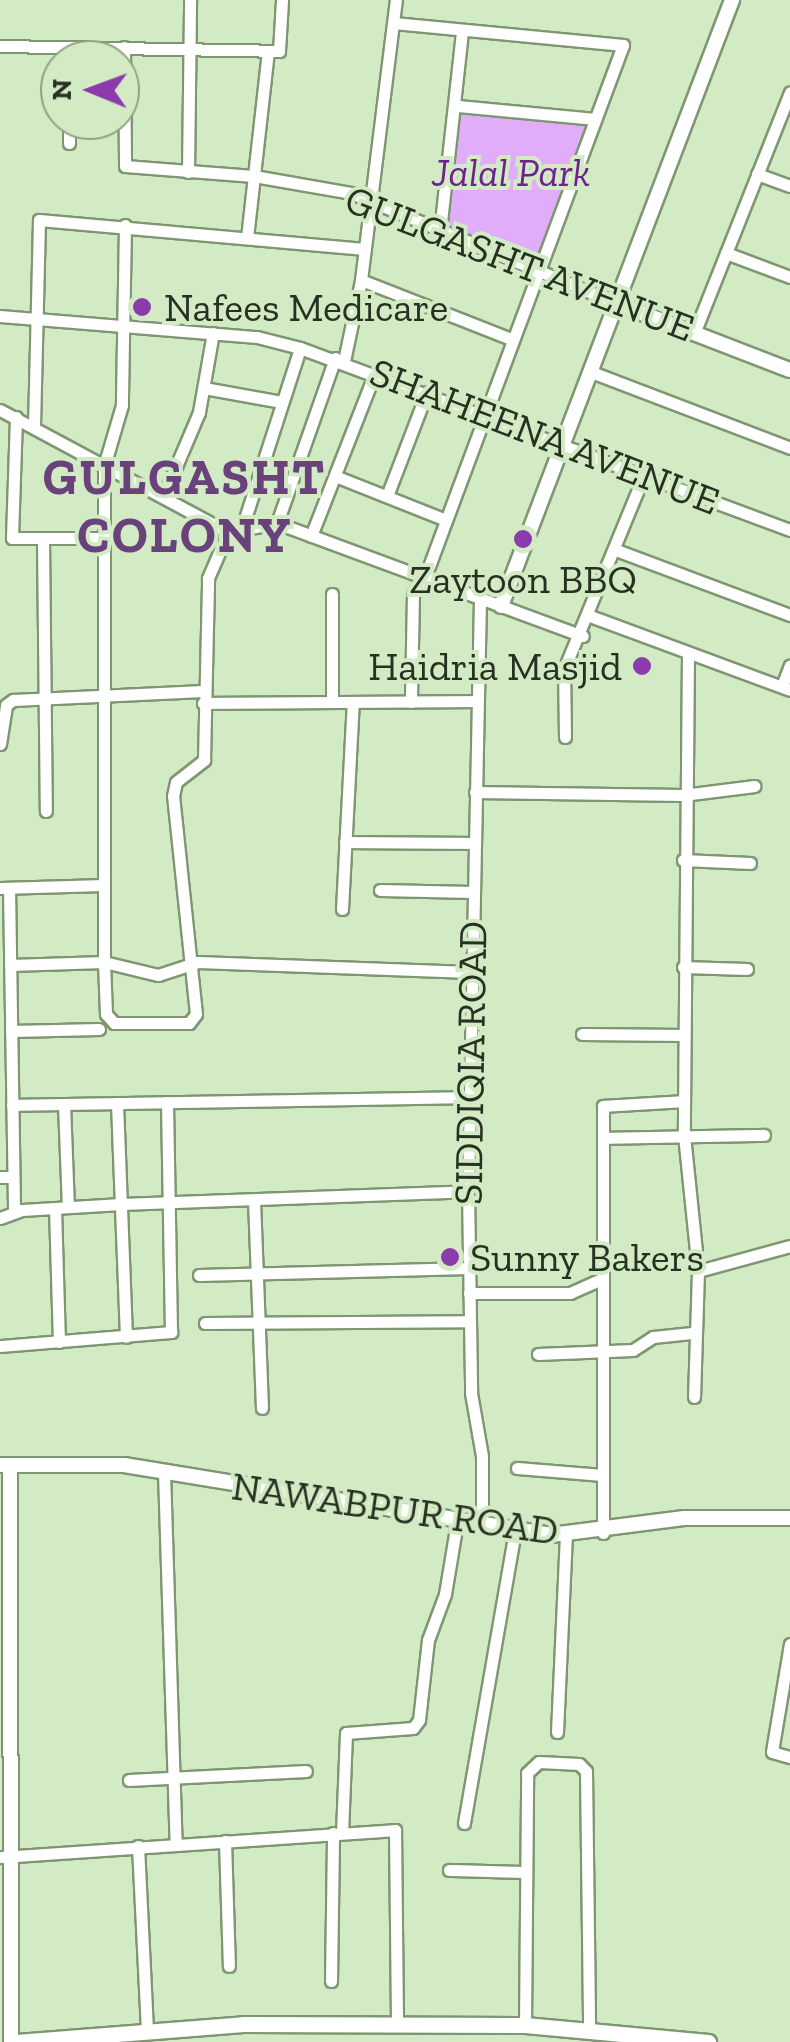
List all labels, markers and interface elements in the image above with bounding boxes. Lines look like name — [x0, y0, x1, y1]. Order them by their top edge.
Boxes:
north arrow — [40, 40, 140, 140]
text: N — [45, 79, 78, 100]
park label: Jalal Park — [432, 148, 590, 196]
street label: GULGASHT AVENUE — [338, 174, 702, 352]
place label: Nafees Medicare — [164, 283, 448, 331]
marker: Nafees Medicare — [129, 294, 155, 320]
street label: SHAHEENA AVENUE — [362, 347, 728, 525]
district label: GULGASHT COLONY — [43, 447, 327, 564]
marker: Zaytoon BBQ — [512, 528, 534, 550]
place label: Zaytoon BBQ — [409, 555, 637, 603]
place label: Haidria Masjid — [368, 642, 622, 690]
marker: Haidria Masjid — [631, 655, 653, 677]
street label: SIDDIQIA ROAD — [444, 920, 496, 1206]
place label: Sunny Bakers — [470, 1233, 705, 1281]
marker: Sunny Bakers — [439, 1246, 461, 1268]
street label: NAWABPUR ROAD — [229, 1461, 561, 1555]

